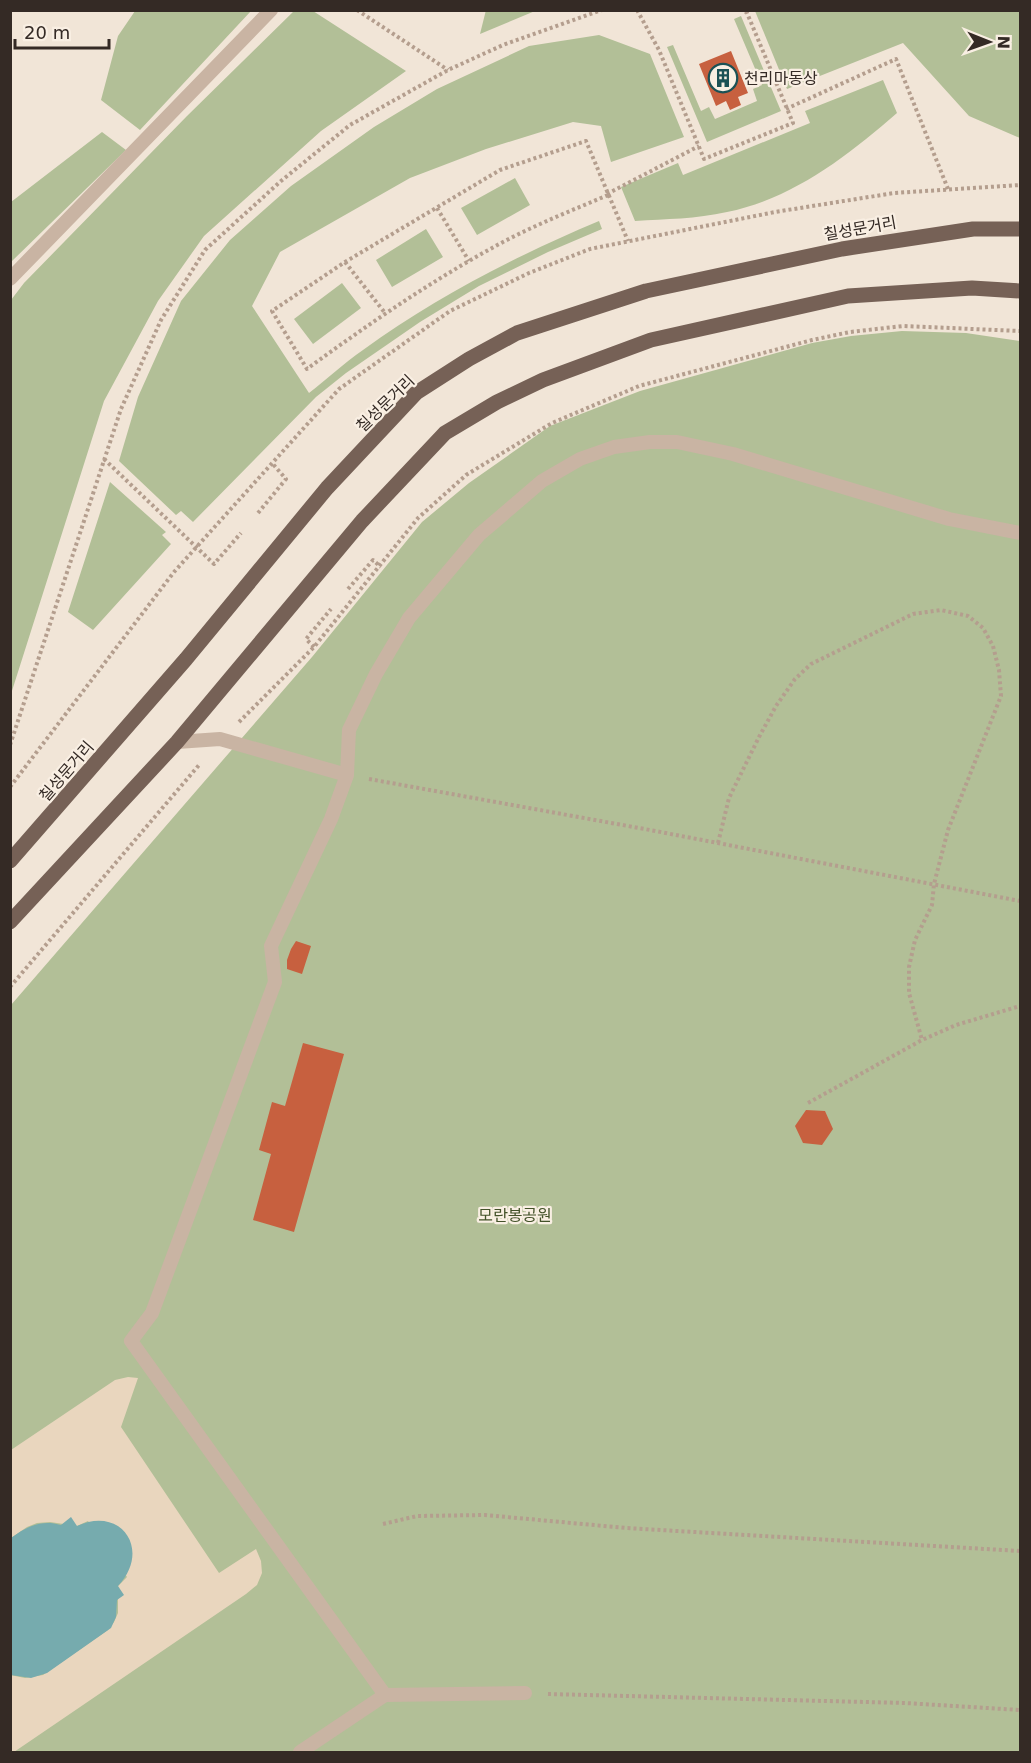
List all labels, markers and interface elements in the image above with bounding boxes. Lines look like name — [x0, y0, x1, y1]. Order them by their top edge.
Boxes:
scale bar — [15, 12, 110, 50]
north arrow — [959, 12, 1019, 72]
text: 20 m — [24, 22, 70, 43]
text: N — [994, 35, 1013, 49]
building icon: 천리마동상 — [707, 62, 739, 94]
place label: 천리마동상 — [744, 69, 818, 88]
street label: 칠성문거리 — [822, 213, 898, 244]
street label: 칠성문거리 — [352, 371, 418, 436]
street label: 칠성문거리 — [35, 737, 98, 805]
park label: 모란봉공원 — [478, 1206, 552, 1225]

